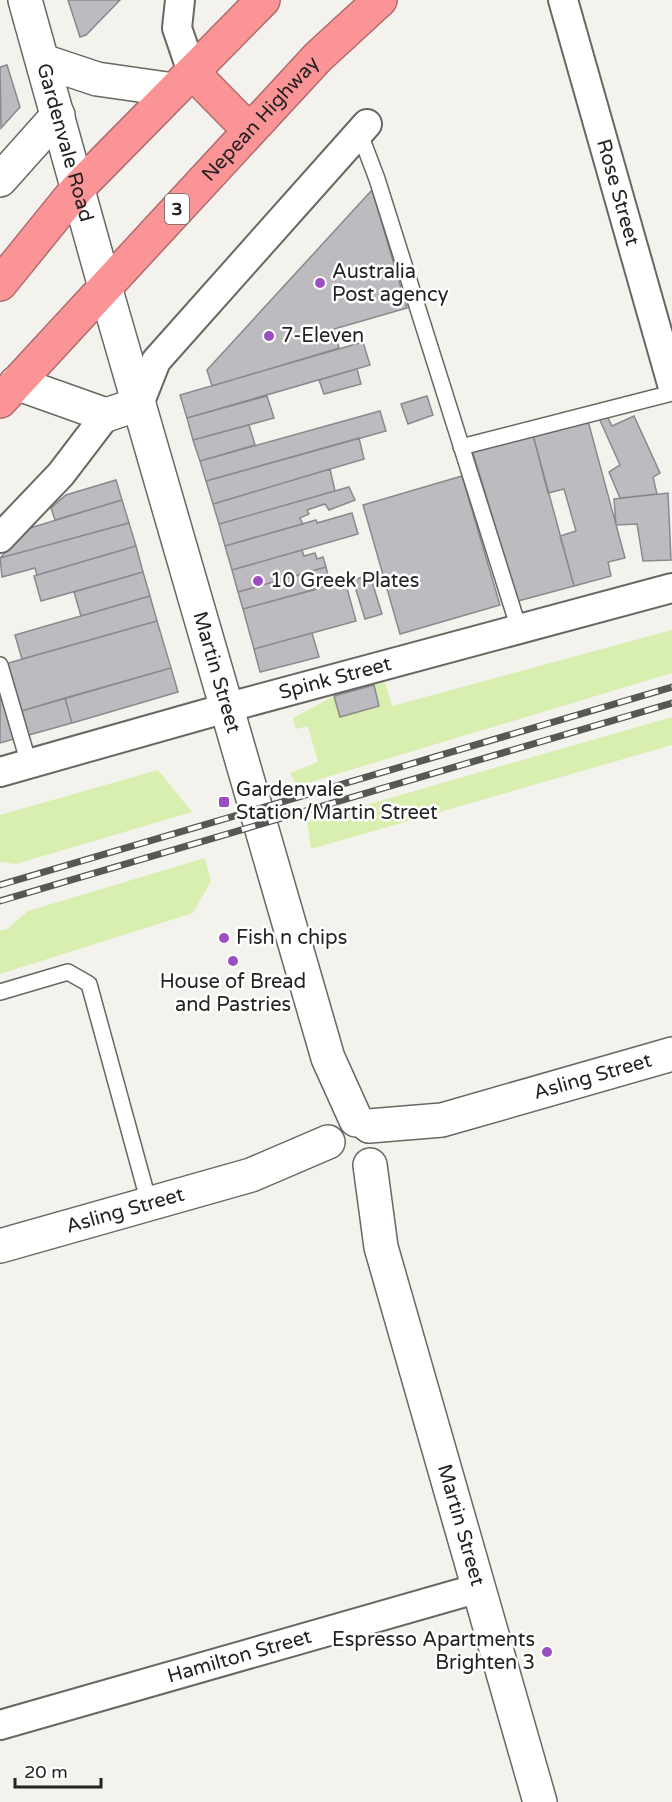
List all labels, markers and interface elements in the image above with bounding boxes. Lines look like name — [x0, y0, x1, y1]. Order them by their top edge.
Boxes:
street label: Nepean Highway — [197, 51, 325, 187]
street label: Gardenvale Road — [31, 61, 98, 224]
street label: Rose Street — [591, 136, 644, 249]
road number: 3 — [165, 194, 189, 224]
place label: Australia Post agency — [332, 260, 449, 307]
marker: Australia Post agency — [313, 276, 327, 290]
place label: 7-Eleven — [281, 324, 364, 348]
marker: 7-Eleven — [262, 329, 276, 343]
place label: 10 Greek Plates — [270, 569, 419, 593]
marker: 10 Greek Plates — [251, 574, 265, 588]
street label: Martin Street — [187, 609, 245, 736]
street label: Spink Street — [276, 652, 394, 705]
place label: Gardenvale Station/Martin Street — [236, 778, 438, 825]
marker: Gardenvale Station/Martin Street — [217, 795, 231, 809]
place label: Fish n chips — [236, 926, 347, 950]
marker: Fish n chips — [217, 931, 231, 945]
marker: House of Bread and Pastries — [226, 954, 240, 968]
place label: House of Bread and Pastries — [160, 970, 306, 1017]
street label: Asling Street — [531, 1048, 655, 1105]
street label: Asling Street — [63, 1182, 187, 1239]
street label: Martin Street — [432, 1461, 490, 1589]
street label: Hamilton Street — [164, 1624, 315, 1689]
place label: Espresso Apartments Brighten 3 — [332, 1628, 535, 1675]
marker: Espresso Apartments Brighten 3 — [540, 1645, 554, 1659]
scale bar — [15, 1751, 100, 1789]
text: 20 m — [24, 1761, 68, 1783]

